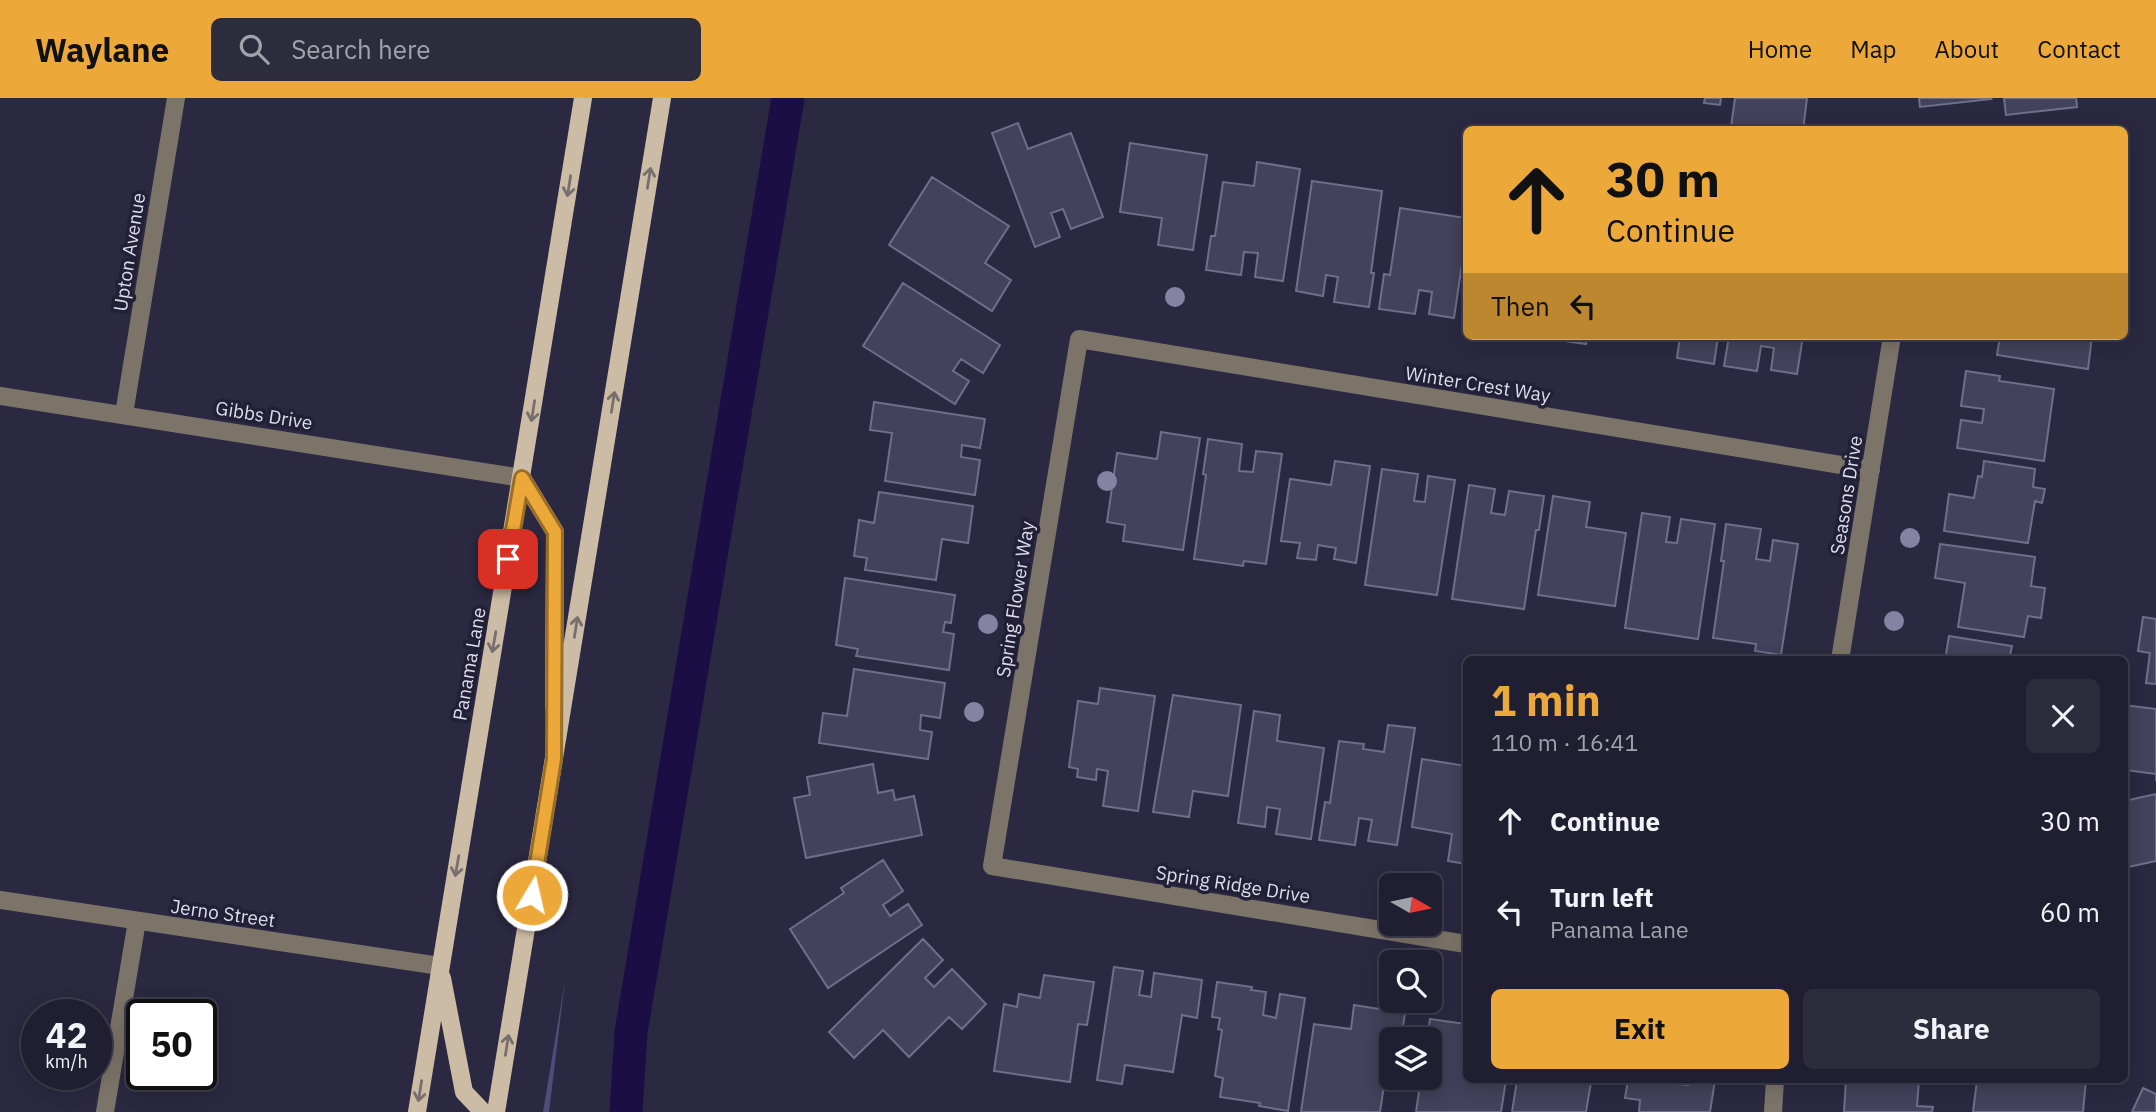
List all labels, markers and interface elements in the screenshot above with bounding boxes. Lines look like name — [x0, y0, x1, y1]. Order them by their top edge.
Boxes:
search box — [211, 18, 701, 81]
text: Waylane — [35, 28, 169, 71]
icon: search — [235, 30, 273, 68]
text: Search here — [291, 32, 431, 66]
text: Home — [1748, 33, 1812, 65]
text: Map — [1850, 33, 1896, 65]
text: About — [1934, 33, 1999, 65]
text: Contact — [2037, 33, 2121, 65]
text: 30 m — [1606, 147, 1720, 210]
icon: ahead — [1491, 154, 1582, 245]
one-way arrow — [643, 167, 656, 190]
one-way arrow — [562, 174, 575, 197]
street label: Upton Avenue — [108, 191, 150, 313]
text: Continue — [1606, 209, 1735, 251]
icon: left — [1564, 287, 1602, 325]
text: Then — [1491, 289, 1550, 323]
street label: Winter Crest Way — [1404, 361, 1553, 407]
one-way arrow — [607, 391, 620, 414]
street label: Gibbs Drive — [214, 395, 314, 435]
one-way arrow — [526, 399, 539, 422]
street label: Seasons Drive — [1825, 434, 1867, 556]
street label: Spring Flower Way — [991, 519, 1039, 679]
pin — [478, 529, 538, 589]
icon: arrive — [489, 540, 527, 578]
street label: Panama Lane — [447, 606, 491, 722]
one-way arrow — [570, 616, 583, 639]
one-way arrow — [487, 630, 500, 653]
text: 1 min — [1491, 673, 1601, 728]
button: close — [2026, 679, 2100, 753]
text: 110 m · 16:41 — [1491, 727, 1638, 757]
icon: ahead — [1491, 802, 1529, 840]
text: Continue — [1550, 804, 1660, 838]
text: 30 m — [2040, 804, 2100, 838]
one-way arrow — [450, 854, 463, 877]
position arrow — [495, 858, 569, 932]
street label: Spring Ridge Drive — [1154, 860, 1312, 908]
north arrow — [1379, 873, 1442, 936]
map controls — [1379, 873, 1442, 1090]
text: Turn left — [1550, 880, 1653, 914]
icon: left — [1491, 893, 1529, 931]
street label: Jerno Street — [169, 894, 277, 932]
text: 60 m — [2040, 895, 2100, 929]
text: Panama Lane — [1550, 914, 1689, 944]
button: search — [1379, 950, 1442, 1013]
button: Exit — [1491, 989, 1789, 1069]
button: Share — [1803, 989, 2100, 1069]
speed limit sign: 50 — [126, 999, 217, 1090]
text: 42 — [45, 1012, 88, 1058]
button: layers — [1379, 1027, 1442, 1090]
one-way arrow — [501, 1034, 514, 1057]
text: km/h — [45, 1050, 88, 1073]
one-way arrow — [413, 1079, 426, 1102]

